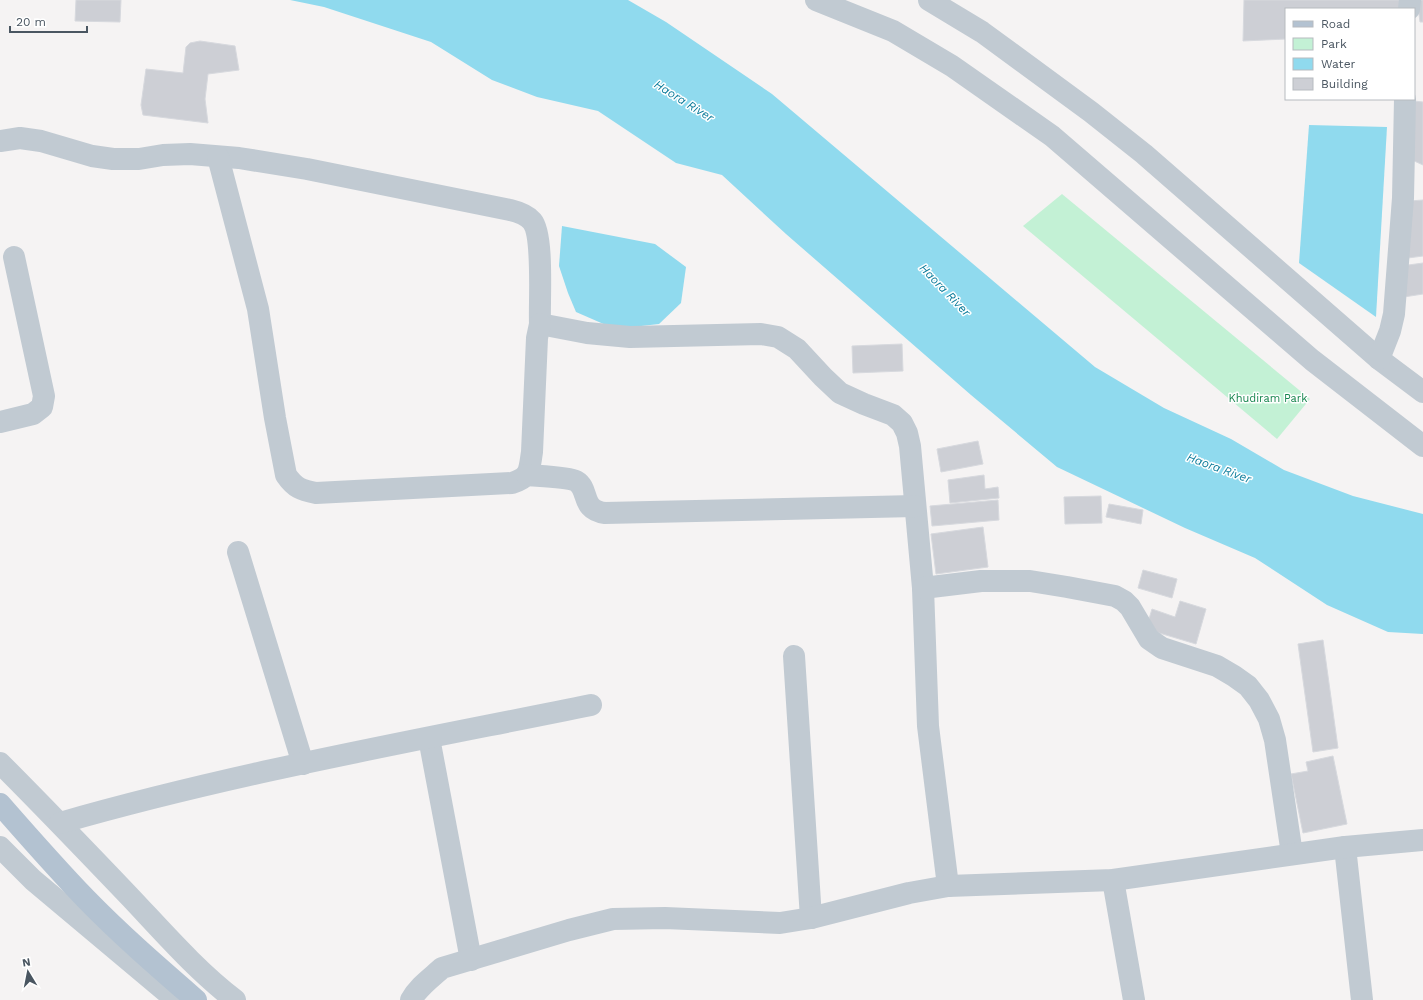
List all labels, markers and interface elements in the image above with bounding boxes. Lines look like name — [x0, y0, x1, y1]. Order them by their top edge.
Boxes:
scale bar — [10, 8, 87, 34]
legend — [1285, 8, 1415, 100]
text: 20 m — [16, 15, 46, 29]
text: Road — [1321, 17, 1350, 31]
text: Park — [1321, 37, 1347, 51]
text: Water — [1321, 57, 1356, 71]
water label: Haora River — [652, 77, 717, 125]
text: Building — [1321, 77, 1368, 91]
water label: Haora River — [917, 261, 974, 320]
park label: Khudiram Park — [1228, 392, 1308, 405]
water label: Haora River — [1185, 450, 1254, 487]
north arrow — [8, 952, 48, 992]
text: N — [21, 956, 31, 970]

